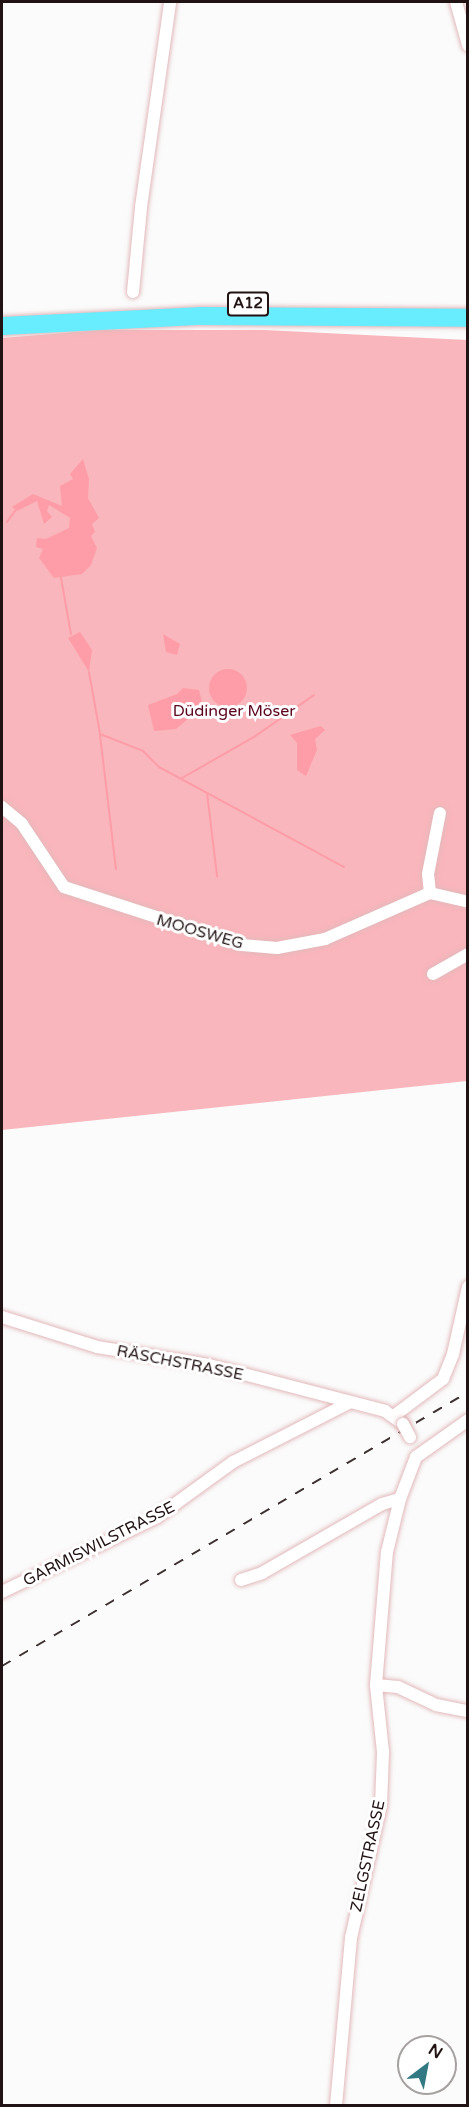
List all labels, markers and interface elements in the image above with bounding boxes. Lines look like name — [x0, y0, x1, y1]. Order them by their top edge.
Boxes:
road number: A12 — [226, 292, 270, 316]
park label: Düdinger Möser — [173, 701, 295, 721]
street label: MOOSWEG — [154, 910, 246, 954]
street label: RÄSCHSTRASSE — [115, 1341, 245, 1385]
street label: GARMISWILSTRASSE — [20, 1497, 178, 1591]
street label: ZELGSTRASSE — [347, 1798, 389, 1914]
north arrow — [397, 2035, 457, 2095]
text: N — [425, 2040, 446, 2063]

